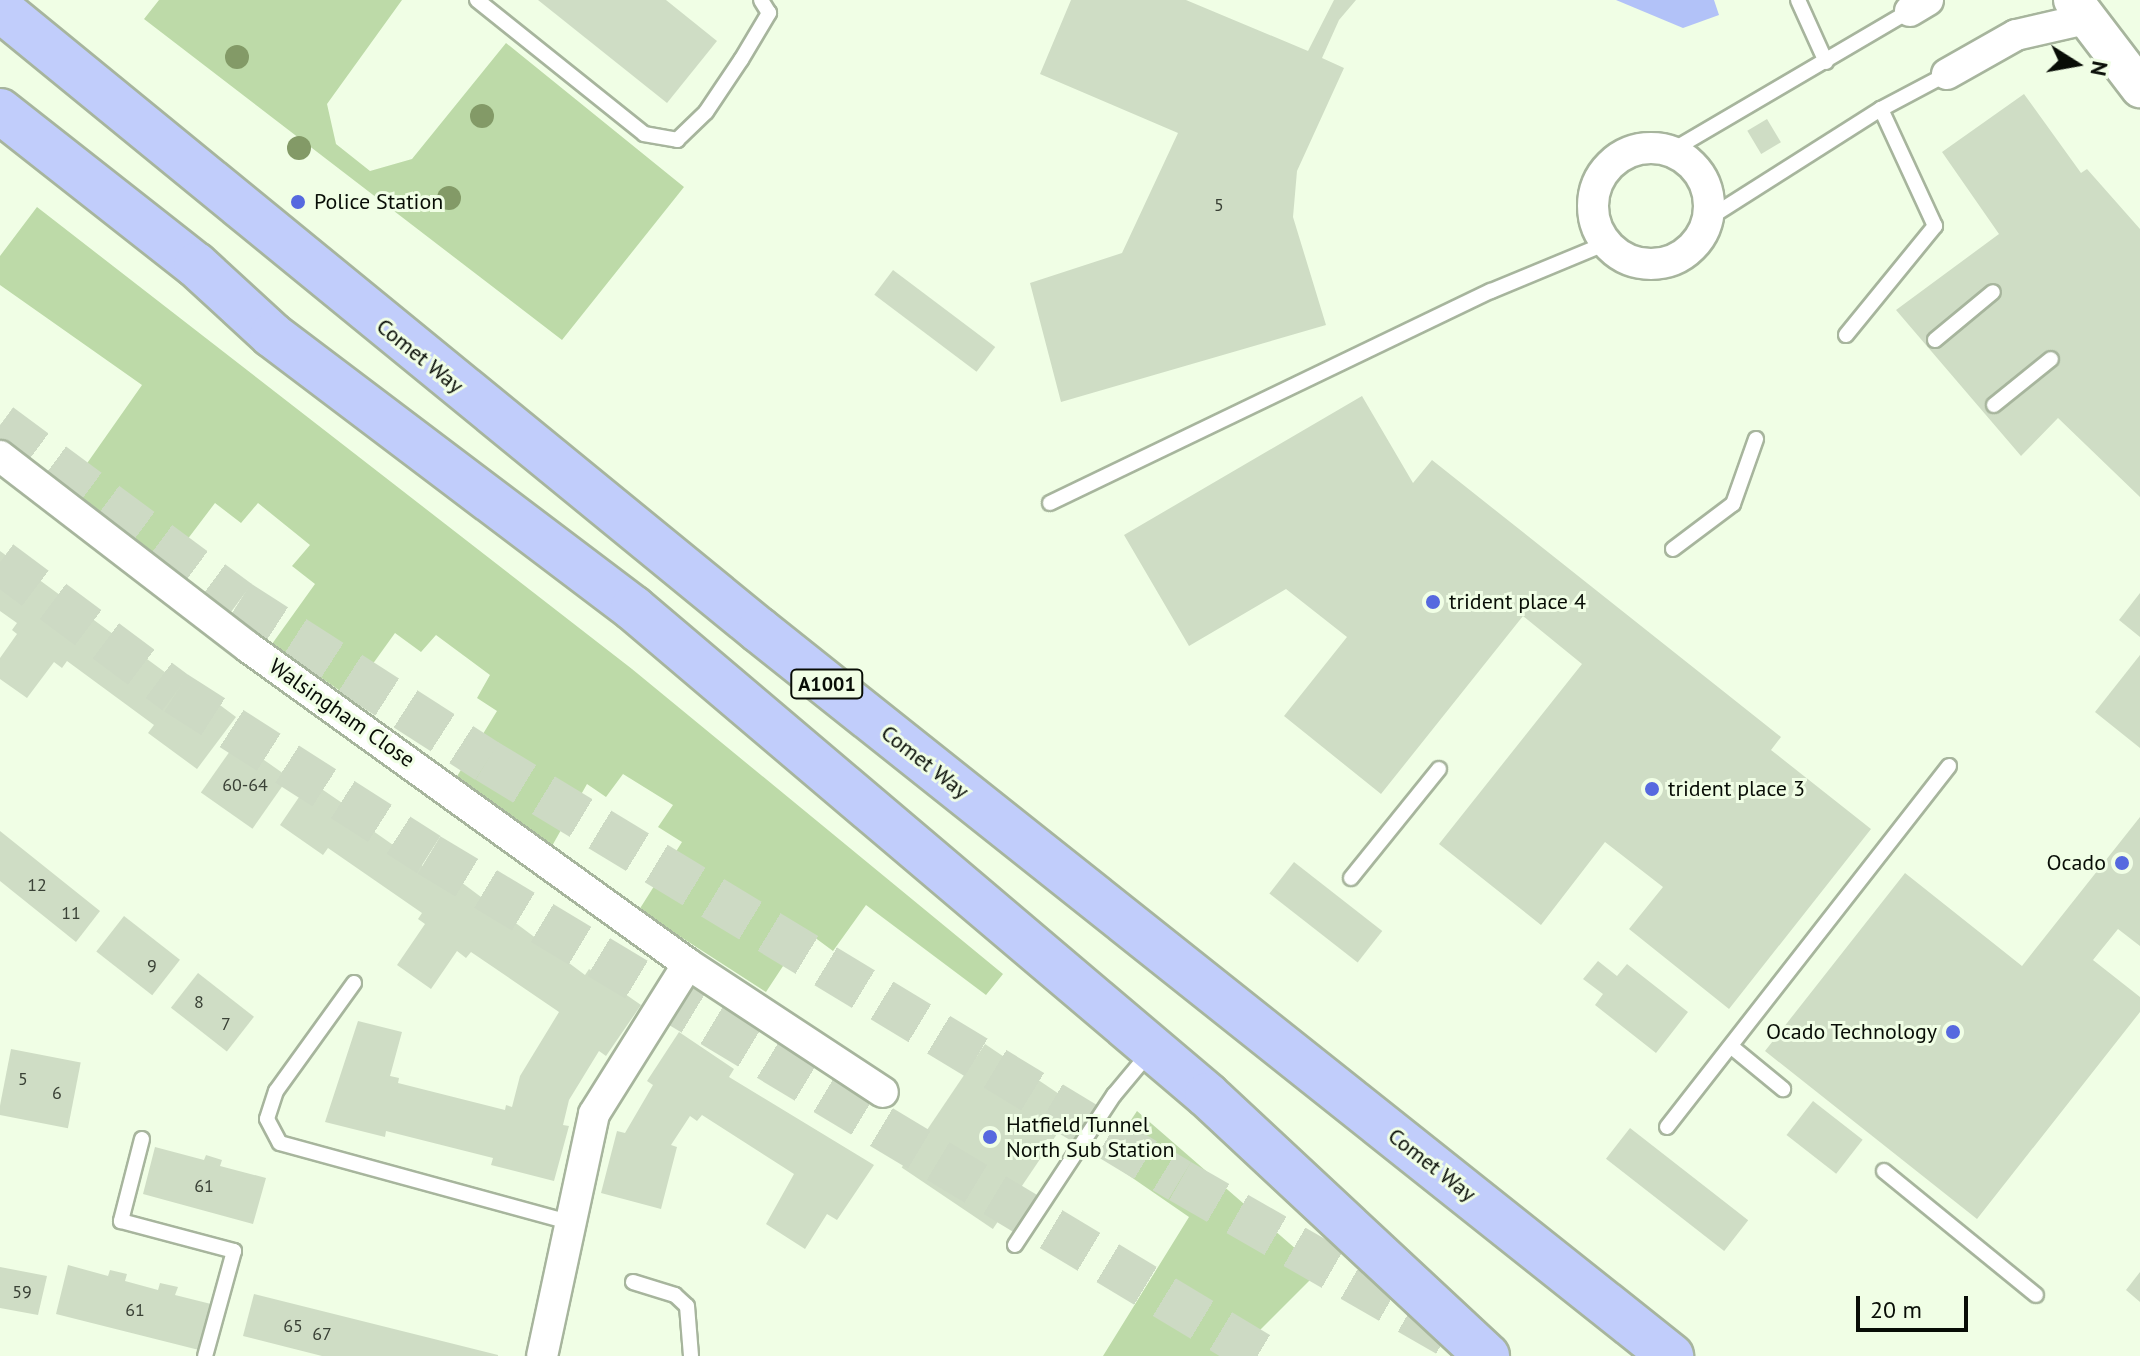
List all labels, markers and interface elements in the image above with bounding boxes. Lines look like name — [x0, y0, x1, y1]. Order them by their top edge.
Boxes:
north arrow — [2036, 24, 2116, 104]
text: N — [2084, 59, 2115, 78]
place label: Police Station — [314, 189, 443, 215]
marker: Police Station — [289, 193, 307, 211]
house number: 5 — [1214, 194, 1224, 216]
street label: Comet Way — [371, 313, 469, 399]
place label: trident place 4 — [1449, 589, 1586, 615]
marker: trident place 4 — [1424, 593, 1442, 611]
street label: Walsingham Close — [264, 653, 420, 773]
road number: A1001 — [789, 668, 865, 700]
street label: Comet Way — [876, 719, 974, 805]
house number: 60-64 — [222, 774, 268, 796]
place label: trident place 3 — [1668, 776, 1805, 802]
marker: trident place 3 — [1643, 780, 1661, 798]
place label: Ocado — [2046, 850, 2106, 876]
marker: Ocado — [2113, 854, 2131, 872]
house number: 12 — [27, 874, 47, 896]
house number: 11 — [61, 902, 81, 924]
house number: 9 — [147, 955, 157, 977]
house number: 8 — [194, 991, 204, 1013]
house number: 7 — [221, 1013, 231, 1035]
place label: Ocado Technology — [1765, 1019, 1937, 1045]
marker: Ocado Technology — [1944, 1023, 1962, 1041]
house number: 5 — [18, 1068, 28, 1090]
house number: 6 — [52, 1082, 62, 1104]
place label: Hatfield Tunnel North Sub Station — [1006, 1111, 1175, 1162]
street label: Comet Way — [1383, 1122, 1481, 1208]
marker: Hatfield Tunnel North Sub Station — [981, 1128, 999, 1146]
house number: 61 — [194, 1175, 214, 1197]
scale bar — [1860, 1280, 1972, 1330]
house number: 59 — [12, 1281, 32, 1303]
text: 20 m — [1870, 1294, 1922, 1325]
house number: 61 — [125, 1299, 145, 1321]
house number: 65 — [283, 1315, 303, 1337]
house number: 67 — [312, 1323, 332, 1345]

